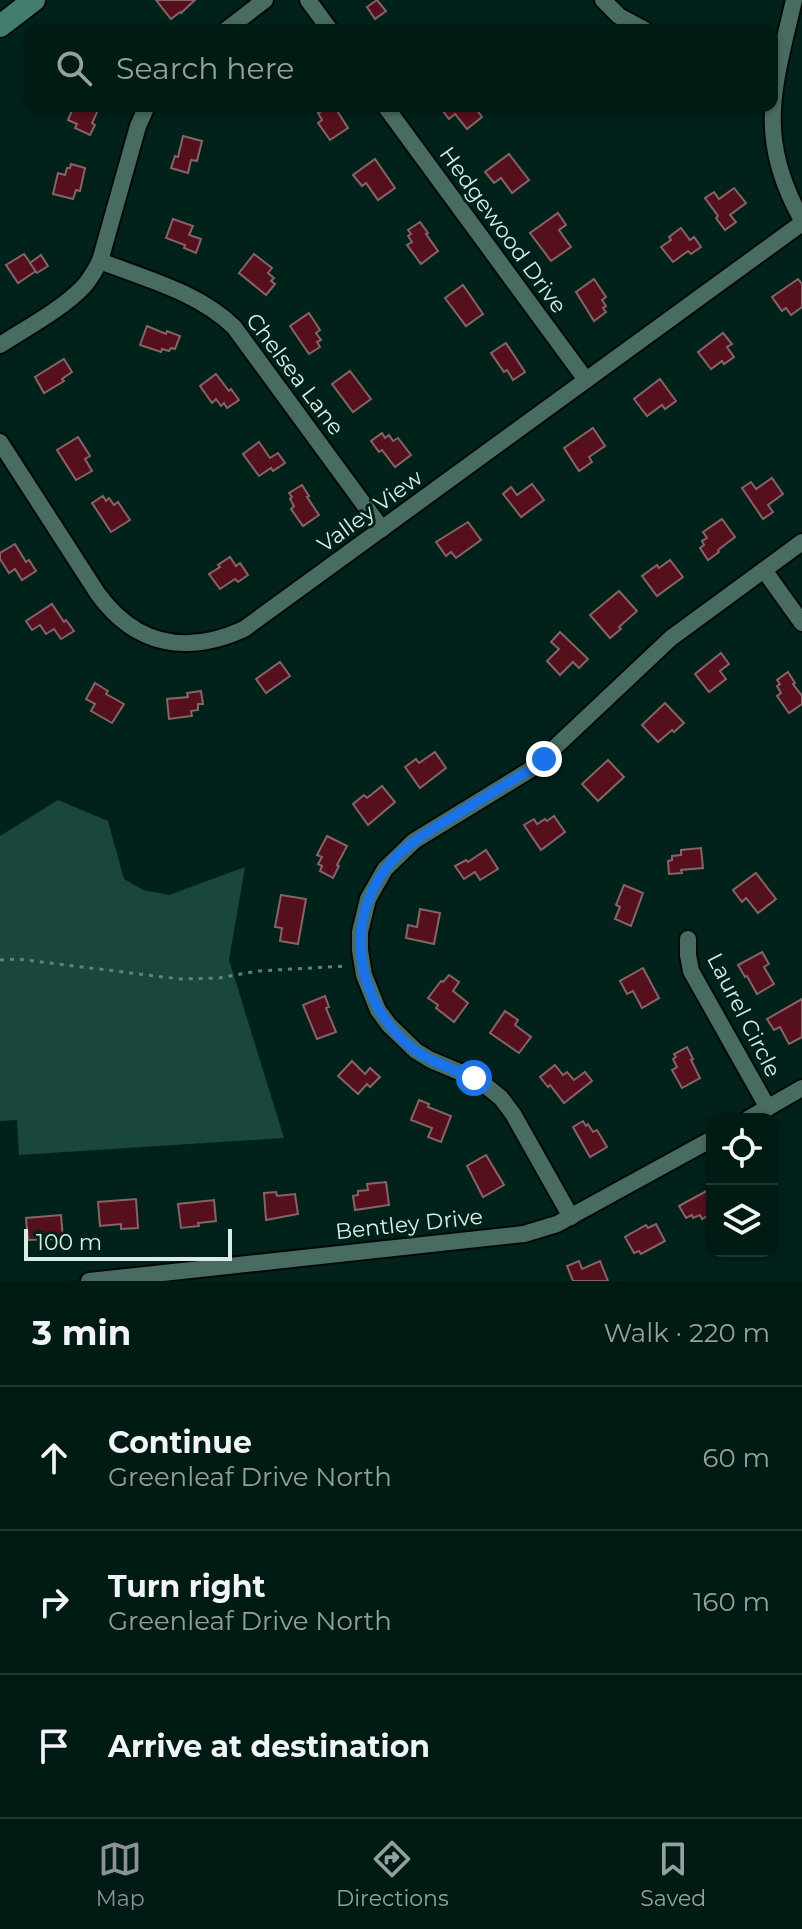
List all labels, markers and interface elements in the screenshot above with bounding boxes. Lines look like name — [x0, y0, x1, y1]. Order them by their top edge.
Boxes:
search box — [24, 24, 778, 112]
icon: search — [52, 46, 96, 90]
text: Search here — [116, 50, 294, 87]
street label: Hedgewood Drive — [434, 142, 572, 318]
street label: Chelsea Lane — [240, 307, 350, 441]
street label: Valley View — [312, 464, 428, 558]
route end — [526, 741, 562, 777]
street label: Laurel Circle — [701, 948, 787, 1082]
route start — [456, 1060, 492, 1096]
map controls — [706, 1113, 778, 1257]
button: locate — [706, 1113, 778, 1185]
button: layers — [706, 1185, 778, 1257]
street label: Bentley Drive — [334, 1203, 484, 1245]
scale bar — [24, 1225, 232, 1261]
text: 100 m — [36, 1229, 102, 1256]
text: 3 min — [32, 1312, 131, 1354]
text: Walk · 220 m — [603, 1317, 770, 1349]
text: Continue — [108, 1424, 252, 1461]
icon: ahead — [32, 1436, 76, 1480]
text: 60 m — [703, 1442, 770, 1474]
text: Greenleaf Drive North — [108, 1461, 392, 1493]
text: Turn right — [108, 1568, 265, 1605]
icon: right — [32, 1580, 76, 1624]
text: 160 m — [693, 1586, 770, 1618]
text: Greenleaf Drive North — [108, 1605, 392, 1637]
icon: arrive — [32, 1724, 76, 1768]
text: Arrive at destination — [108, 1728, 430, 1765]
tab: Map — [96, 1837, 145, 1912]
tab: Directions — [336, 1837, 449, 1912]
tab: Saved — [640, 1837, 706, 1912]

